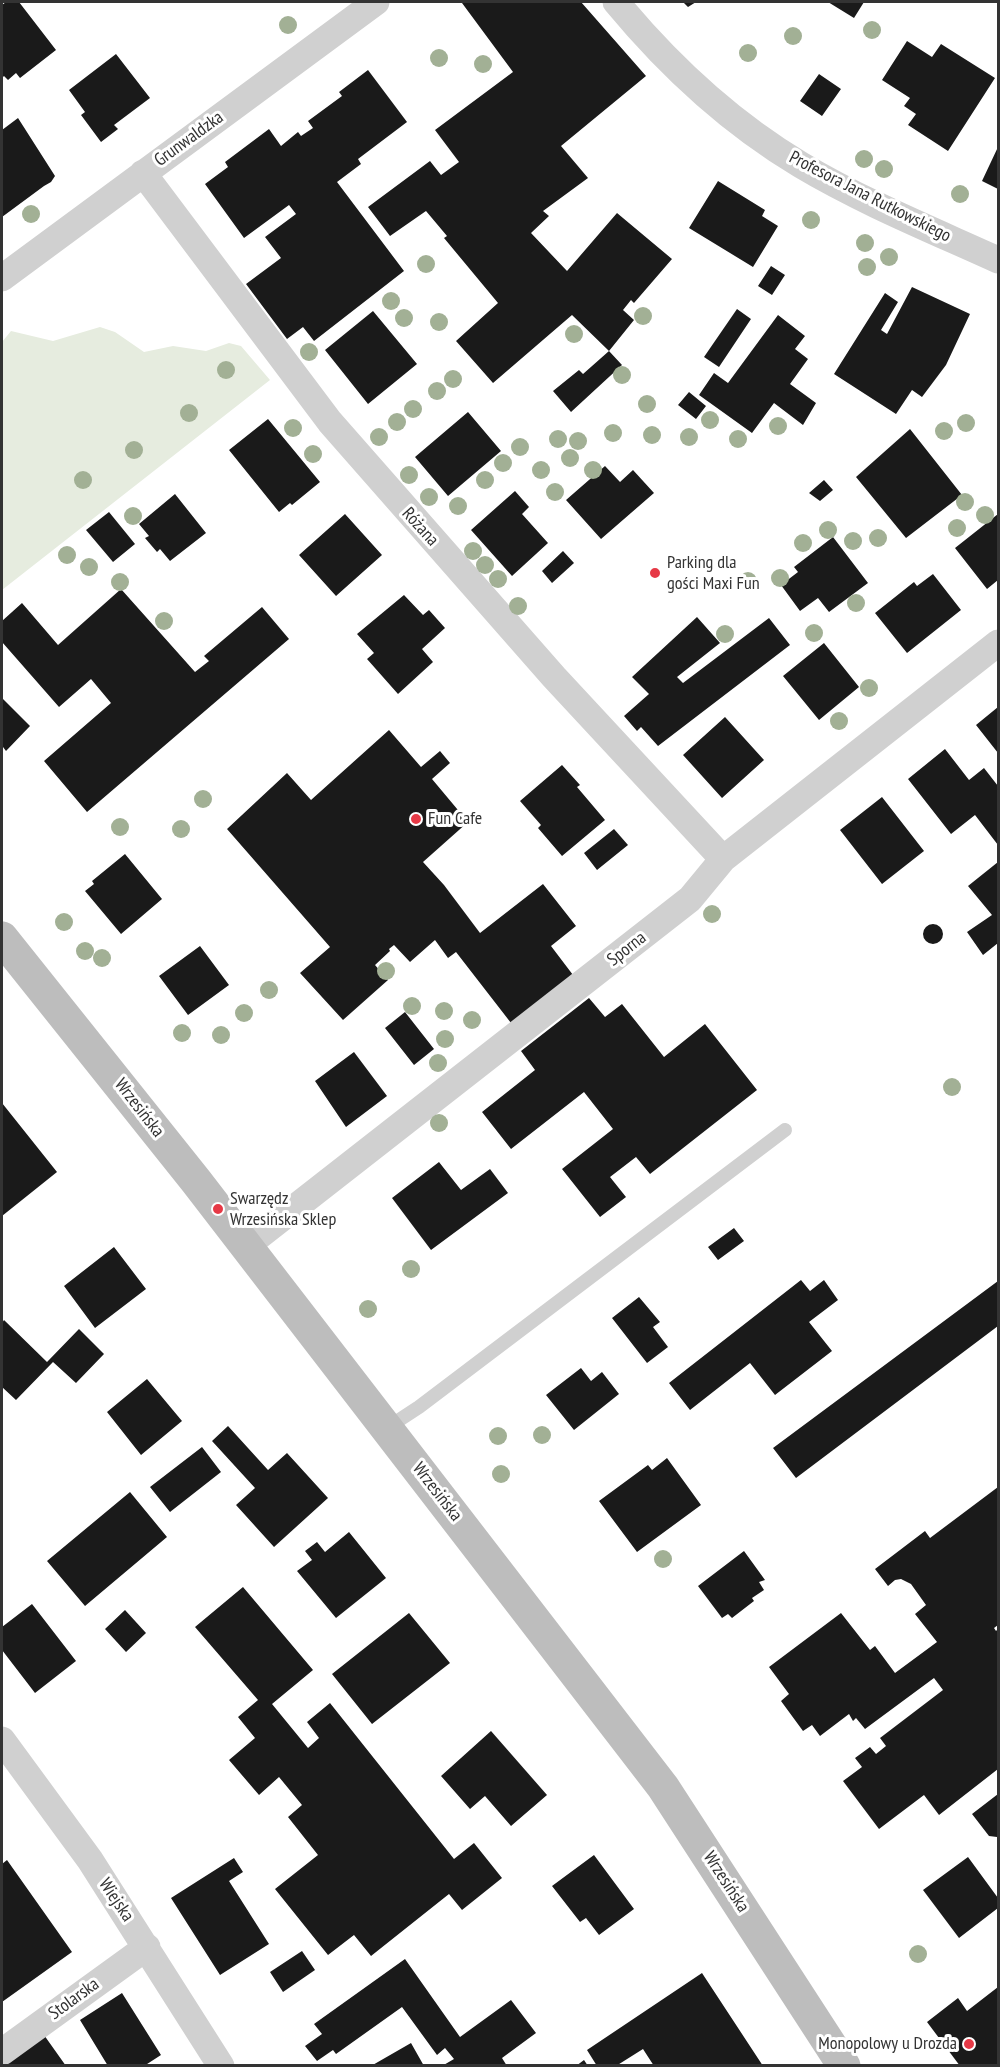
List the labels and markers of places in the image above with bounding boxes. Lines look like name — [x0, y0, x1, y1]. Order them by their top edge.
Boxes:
place label: Parking dla gości Maxi Fun — [667, 552, 760, 594]
marker: Parking dla gości Maxi Fun — [648, 566, 662, 580]
place label: Fun Cafe — [428, 808, 482, 830]
marker: Fun Cafe — [409, 812, 423, 826]
place label: Swarzędz Wrzesińska Sklep — [230, 1188, 336, 1230]
marker: Swarzędz Wrzesińska Sklep — [211, 1202, 225, 1216]
place label: Monopolowy u Drozda — [818, 2033, 957, 2055]
marker: Monopolowy u Drozda — [962, 2037, 976, 2051]

